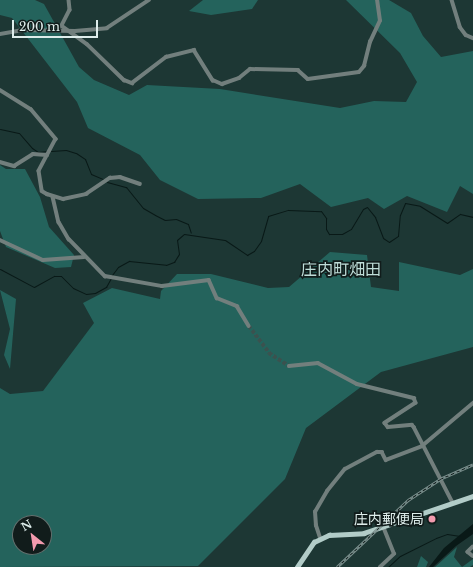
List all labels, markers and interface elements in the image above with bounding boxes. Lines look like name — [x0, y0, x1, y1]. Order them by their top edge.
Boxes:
scale bar — [14, 12, 100, 38]
text: 200 m — [19, 19, 60, 34]
district label: 庄内町畑田 — [301, 259, 381, 279]
place label: 庄内郵便局 — [354, 511, 424, 527]
marker: 庄内郵便局 — [427, 514, 437, 524]
north arrow — [12, 515, 52, 555]
text: N — [19, 517, 34, 534]

